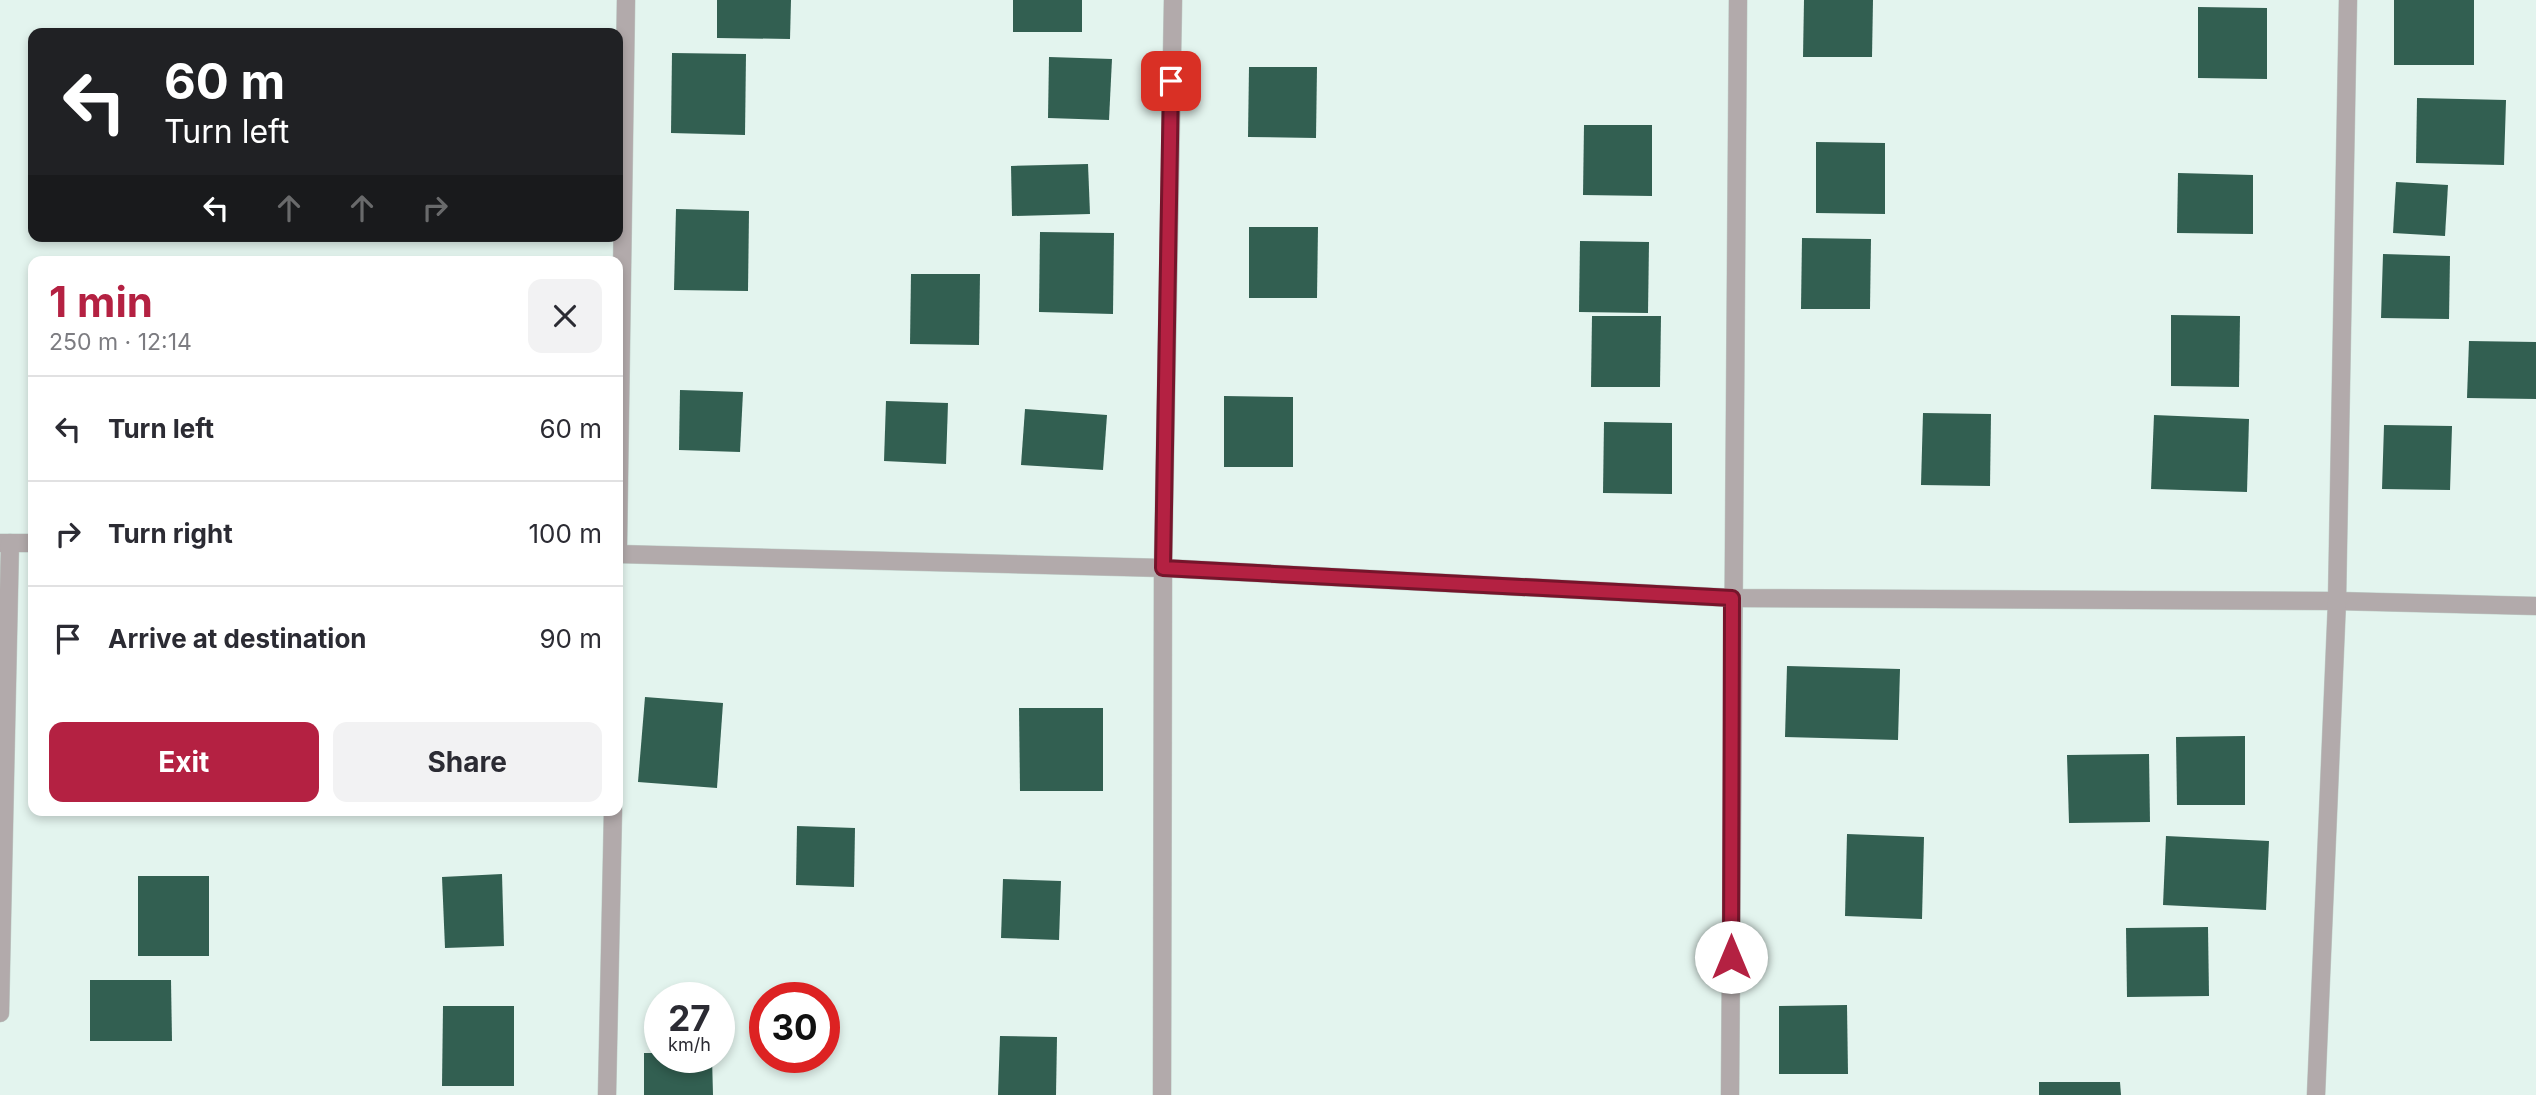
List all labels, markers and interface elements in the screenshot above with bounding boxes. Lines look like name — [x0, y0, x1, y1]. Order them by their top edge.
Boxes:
pin — [1141, 51, 1201, 111]
text: 60 m — [164, 52, 285, 111]
icon: left — [49, 56, 140, 147]
icon: arrive — [1152, 62, 1190, 100]
text: Turn left — [164, 112, 289, 151]
icon: left — [197, 189, 235, 227]
icon: ahead — [270, 189, 308, 227]
icon: ahead — [343, 189, 381, 227]
icon: right — [416, 189, 454, 227]
text: 1 min — [49, 276, 153, 327]
button: close — [528, 279, 602, 353]
text: 250 m · 12:14 — [49, 328, 192, 356]
icon: left — [49, 410, 87, 448]
text: Turn left — [108, 413, 214, 444]
text: 60 m — [539, 413, 602, 444]
icon: right — [49, 515, 87, 553]
text: Turn right — [108, 518, 233, 549]
text: 100 m — [529, 518, 602, 549]
icon: arrive — [49, 620, 87, 658]
text: Arrive at destination — [108, 623, 367, 654]
text: 90 m — [539, 623, 602, 654]
button: Exit — [49, 722, 319, 802]
button: Share — [333, 722, 602, 802]
position arrow — [1694, 920, 1768, 994]
speed limit sign: 30 — [749, 982, 840, 1073]
text: 27 — [668, 997, 711, 1039]
text: km/h — [668, 1034, 711, 1055]

